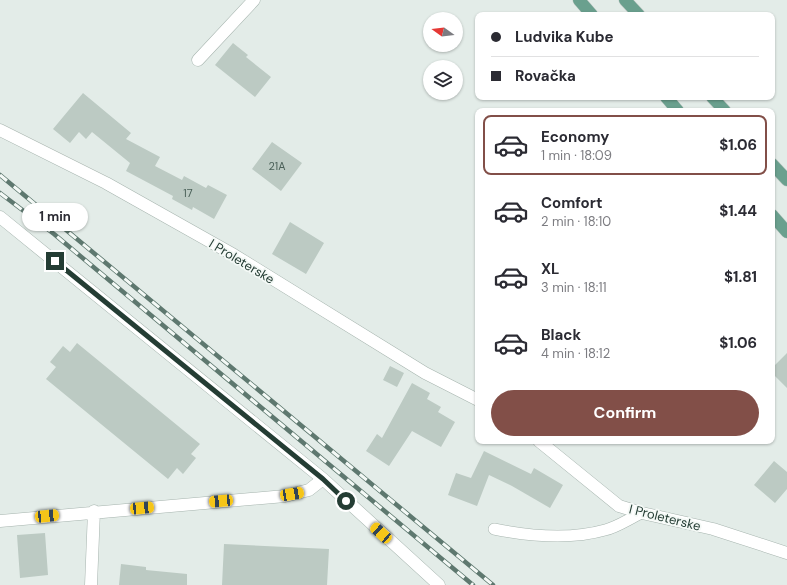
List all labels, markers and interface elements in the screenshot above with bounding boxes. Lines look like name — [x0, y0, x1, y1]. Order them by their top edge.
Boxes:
north arrow — [423, 12, 463, 52]
map controls — [423, 12, 463, 100]
text: Ludvika Kube — [515, 27, 614, 47]
button: layers — [423, 60, 463, 100]
text: Rovačka — [515, 66, 576, 86]
icon: car — [493, 127, 529, 163]
text: Economy — [541, 127, 609, 147]
text: $1.06 — [719, 135, 757, 155]
text: 1 min · 18:09 — [541, 147, 612, 164]
house number: 21A — [268, 159, 286, 173]
house number: 17 — [183, 186, 193, 200]
icon: car — [493, 193, 529, 229]
text: Comfort — [541, 193, 602, 213]
text: $1.44 — [719, 201, 757, 221]
callout: 1 min — [22, 203, 88, 231]
text: 1 min — [39, 208, 71, 225]
text: 2 min · 18:10 — [541, 213, 611, 230]
street label: I Proleterske — [206, 235, 278, 288]
route end — [46, 252, 64, 270]
icon: car — [493, 259, 529, 295]
text: XL — [541, 259, 559, 279]
text: $1.81 — [724, 267, 757, 287]
text: 3 min · 18:11 — [541, 279, 607, 296]
icon: car — [493, 325, 529, 361]
text: Black — [541, 325, 581, 345]
text: $1.06 — [719, 333, 757, 353]
text: 4 min · 18:12 — [541, 345, 610, 362]
button: Confirm — [491, 390, 759, 436]
car — [279, 486, 305, 502]
route start — [337, 492, 355, 510]
car — [209, 494, 233, 508]
street label: I Proleterske — [627, 500, 703, 535]
car — [130, 501, 154, 515]
car — [34, 509, 60, 523]
car — [368, 521, 394, 545]

